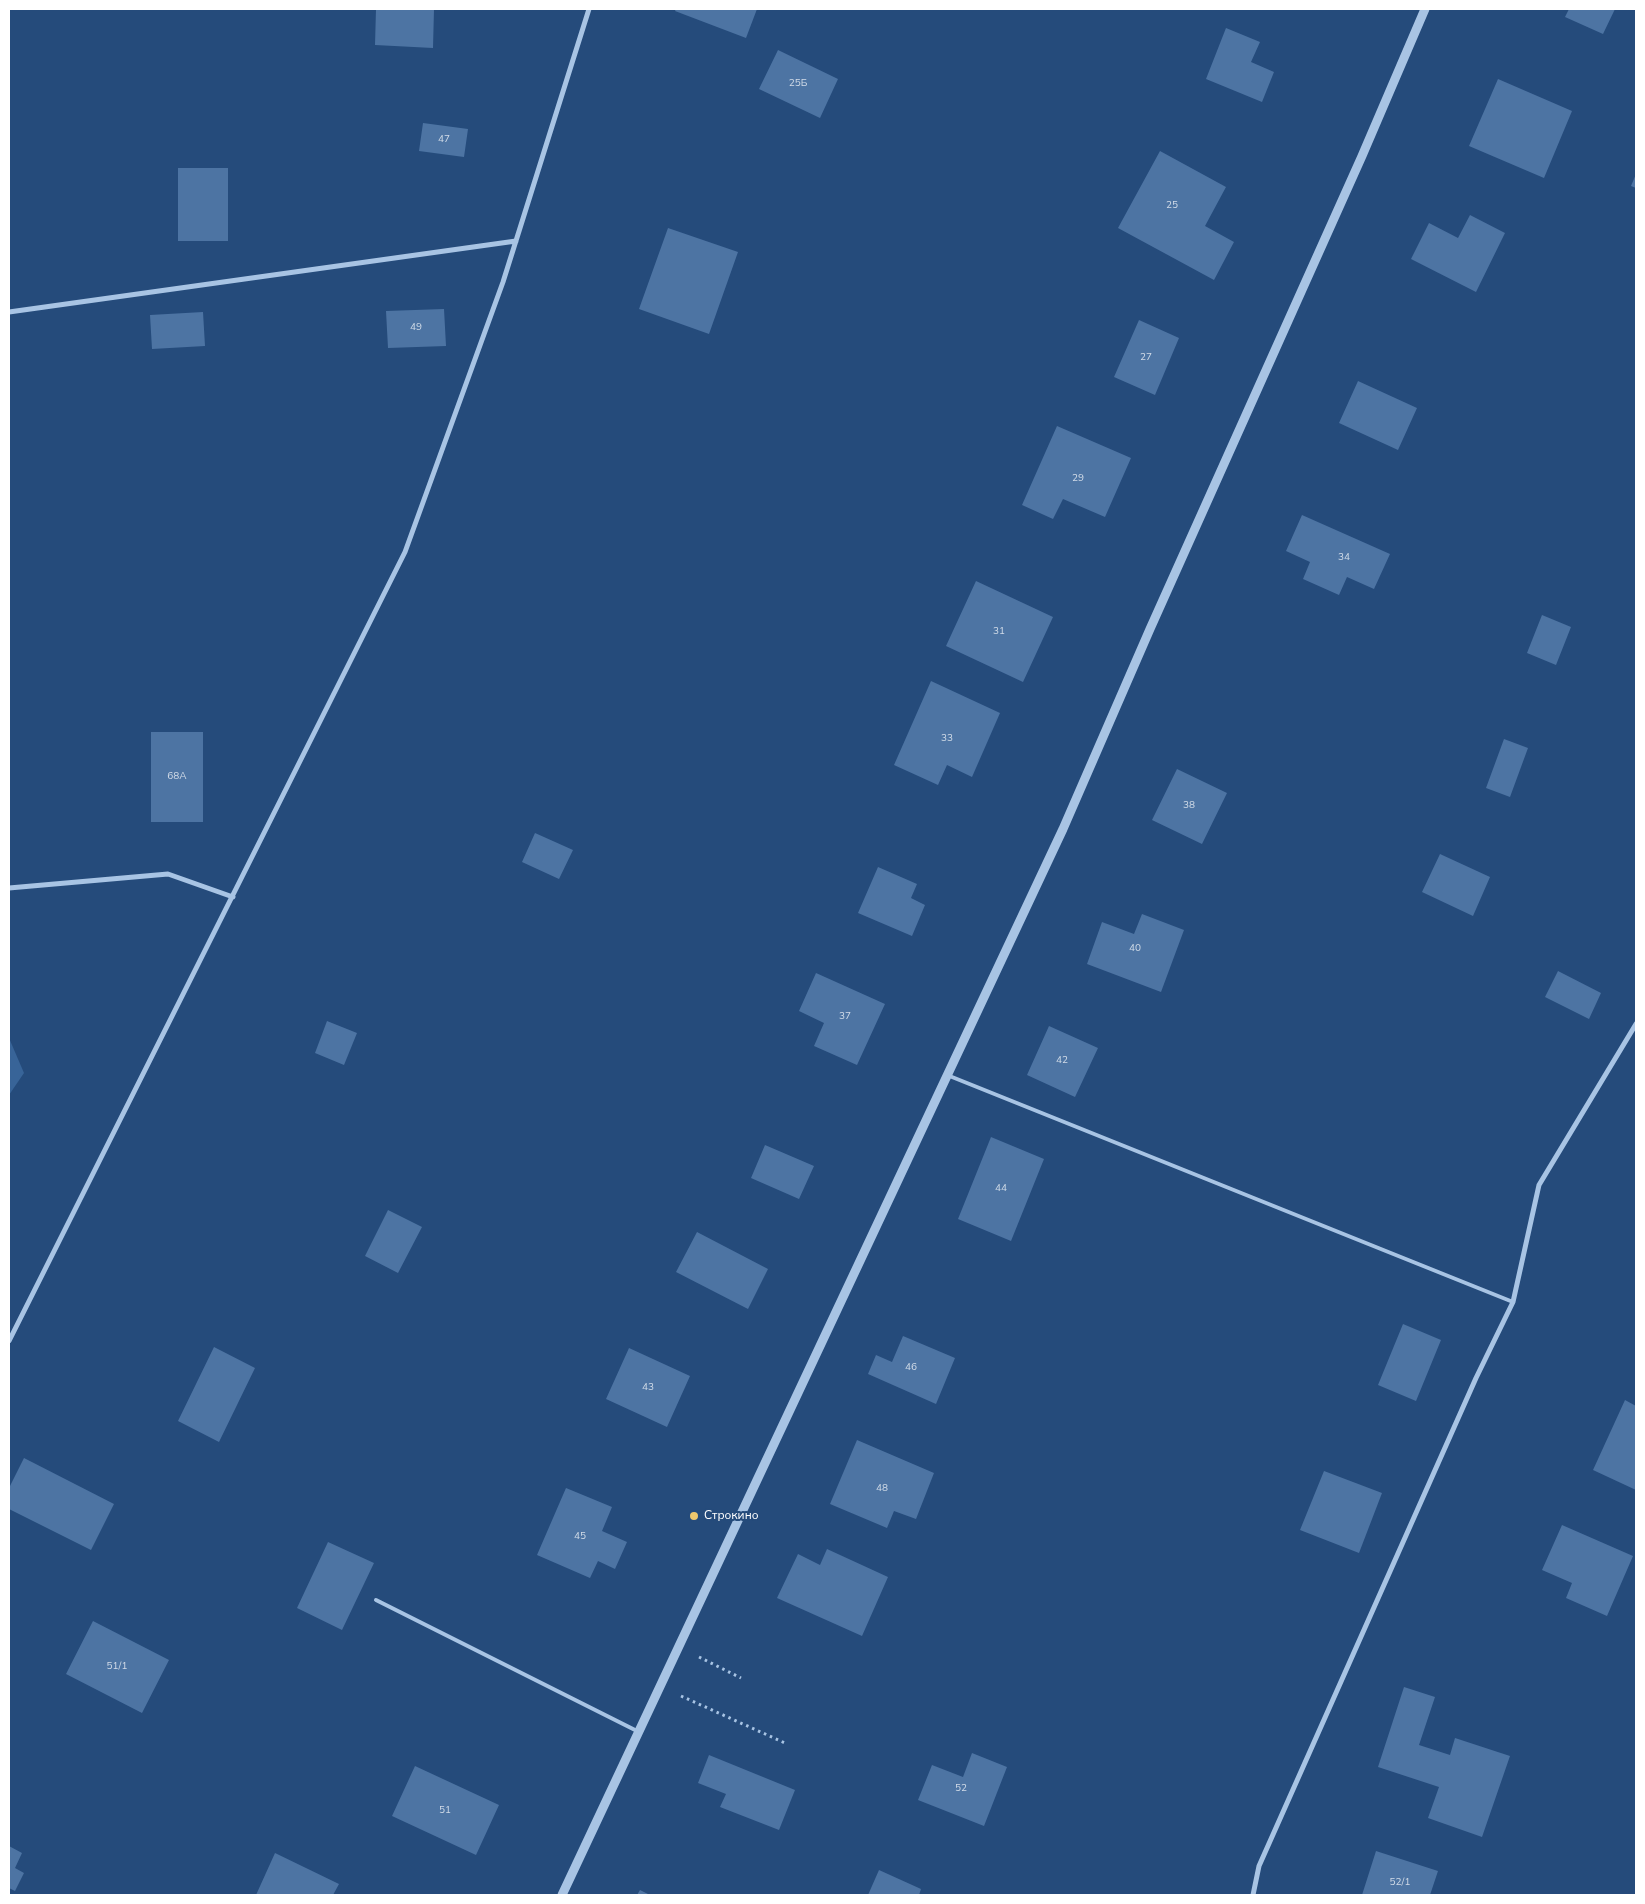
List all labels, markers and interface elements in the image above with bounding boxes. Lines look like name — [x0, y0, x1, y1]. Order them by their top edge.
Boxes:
house number: 25Б — [789, 78, 807, 90]
house number: 47 — [438, 134, 450, 146]
house number: 25 — [1166, 200, 1178, 212]
house number: 49 — [410, 322, 422, 334]
house number: 27 — [1140, 352, 1152, 364]
house number: 29 — [1072, 473, 1084, 485]
house number: 34 — [1338, 552, 1350, 564]
house number: 31 — [993, 626, 1005, 638]
house number: 33 — [941, 733, 953, 745]
house number: 68А — [167, 771, 187, 783]
house number: 38 — [1183, 800, 1195, 812]
house number: 40 — [1129, 943, 1141, 955]
house number: 37 — [839, 1011, 851, 1023]
house number: 42 — [1056, 1055, 1068, 1067]
house number: 44 — [995, 1183, 1007, 1195]
house number: 46 — [905, 1362, 917, 1374]
house number: 43 — [642, 1382, 654, 1394]
house number: 48 — [876, 1483, 888, 1495]
place label: Строкино — [704, 1509, 758, 1523]
marker: Строкино — [688, 1510, 700, 1522]
house number: 45 — [574, 1531, 586, 1543]
house number: 51/1 — [107, 1661, 127, 1673]
house number: 52 — [955, 1783, 967, 1795]
house number: 51 — [439, 1805, 451, 1817]
house number: 52/1 — [1390, 1877, 1410, 1889]

